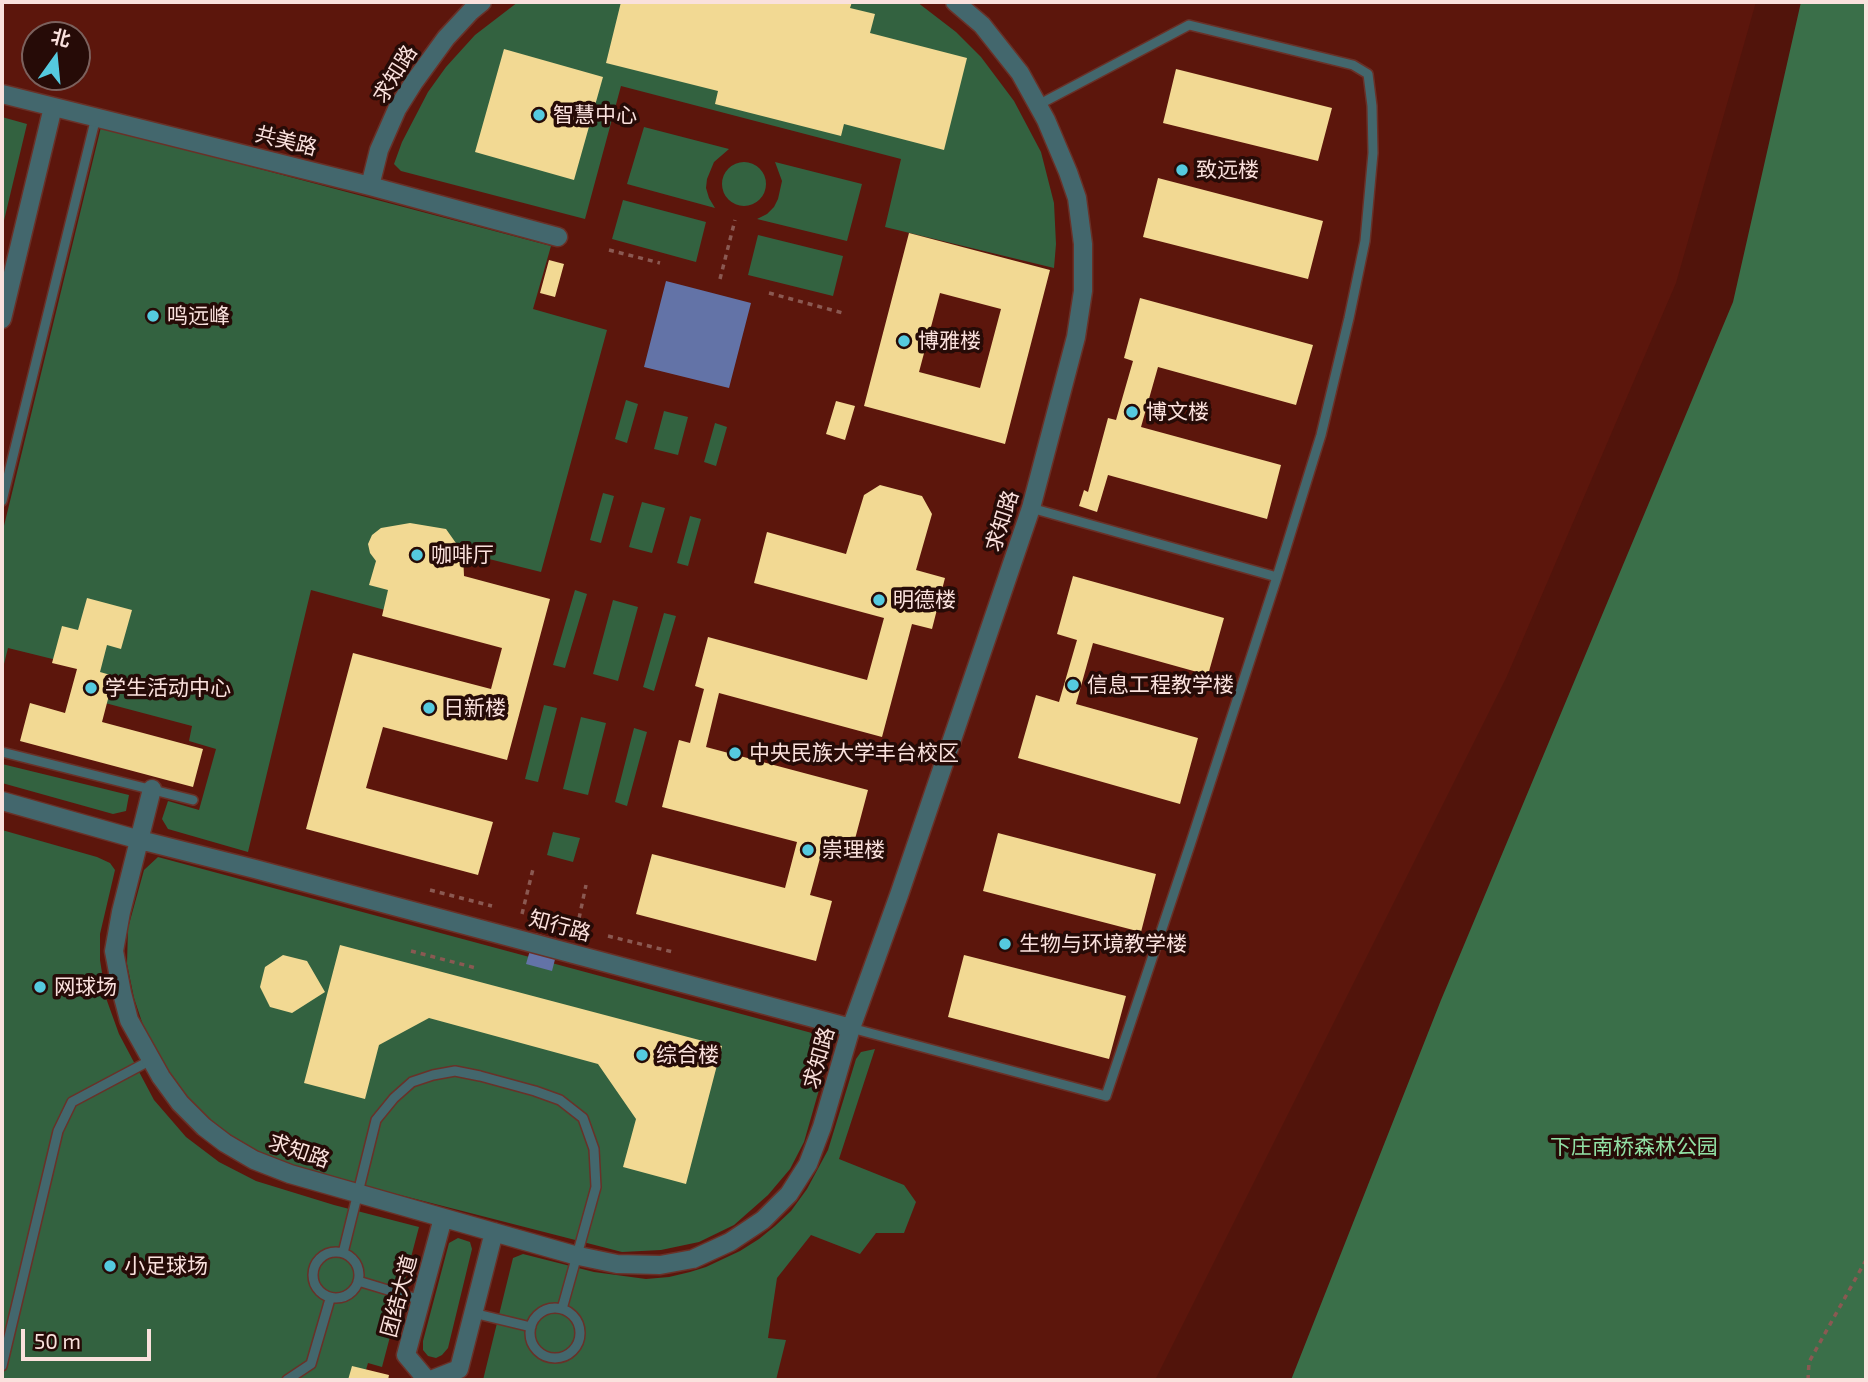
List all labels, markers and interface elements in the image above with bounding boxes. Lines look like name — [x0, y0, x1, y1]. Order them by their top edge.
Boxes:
north arrow — [21, 21, 91, 91]
text: 北 — [49, 24, 73, 51]
street label: 求知路 — [368, 41, 422, 107]
place label: 智慧中心 — [553, 102, 637, 128]
marker: 智慧中心 — [531, 107, 547, 123]
street label: 共美路 — [252, 121, 320, 161]
place label: 致远楼 — [1196, 157, 1259, 183]
marker: 致远楼 — [1174, 162, 1190, 178]
place label: 鸣远峰 — [167, 303, 230, 329]
marker: 鸣远峰 — [145, 308, 161, 324]
place label: 博雅楼 — [918, 328, 981, 354]
marker: 博雅楼 — [896, 333, 912, 349]
place label: 博文楼 — [1146, 399, 1209, 425]
marker: 博文楼 — [1124, 404, 1140, 420]
street label: 求知路 — [980, 487, 1024, 555]
place label: 咖啡厅 — [431, 542, 494, 568]
marker: 咖啡厅 — [409, 547, 425, 563]
place label: 明德楼 — [893, 587, 956, 613]
marker: 明德楼 — [871, 592, 887, 608]
place label: 信息工程教学楼 — [1087, 672, 1234, 698]
place label: 学生活动中心 — [105, 675, 231, 701]
marker: 信息工程教学楼 — [1065, 677, 1081, 693]
marker: 学生活动中心 — [83, 680, 99, 696]
place label: 日新楼 — [443, 695, 506, 721]
marker: 日新楼 — [421, 700, 437, 716]
place label: 中央民族大学丰台校区 — [749, 740, 959, 766]
marker: 中央民族大学丰台校区 — [727, 745, 743, 761]
place label: 崇理楼 — [822, 837, 885, 863]
marker: 崇理楼 — [800, 842, 816, 858]
street label: 知行路 — [526, 906, 594, 946]
place label: 生物与环境教学楼 — [1019, 931, 1187, 957]
marker: 生物与环境教学楼 — [997, 936, 1013, 952]
place label: 网球场 — [54, 974, 117, 1000]
marker: 网球场 — [32, 979, 48, 995]
street label: 求知路 — [798, 1024, 840, 1092]
place label: 综合楼 — [656, 1042, 719, 1068]
marker: 综合楼 — [634, 1047, 650, 1063]
street label: 求知路 — [265, 1129, 333, 1173]
park label: 下庄南桥森林公园 — [1550, 1134, 1718, 1160]
street label: 团结大道 — [376, 1252, 422, 1340]
place label: 小足球场 — [124, 1253, 208, 1279]
marker: 小足球场 — [102, 1258, 118, 1274]
scale bar — [24, 1316, 154, 1360]
text: 50 m — [34, 1328, 81, 1353]

